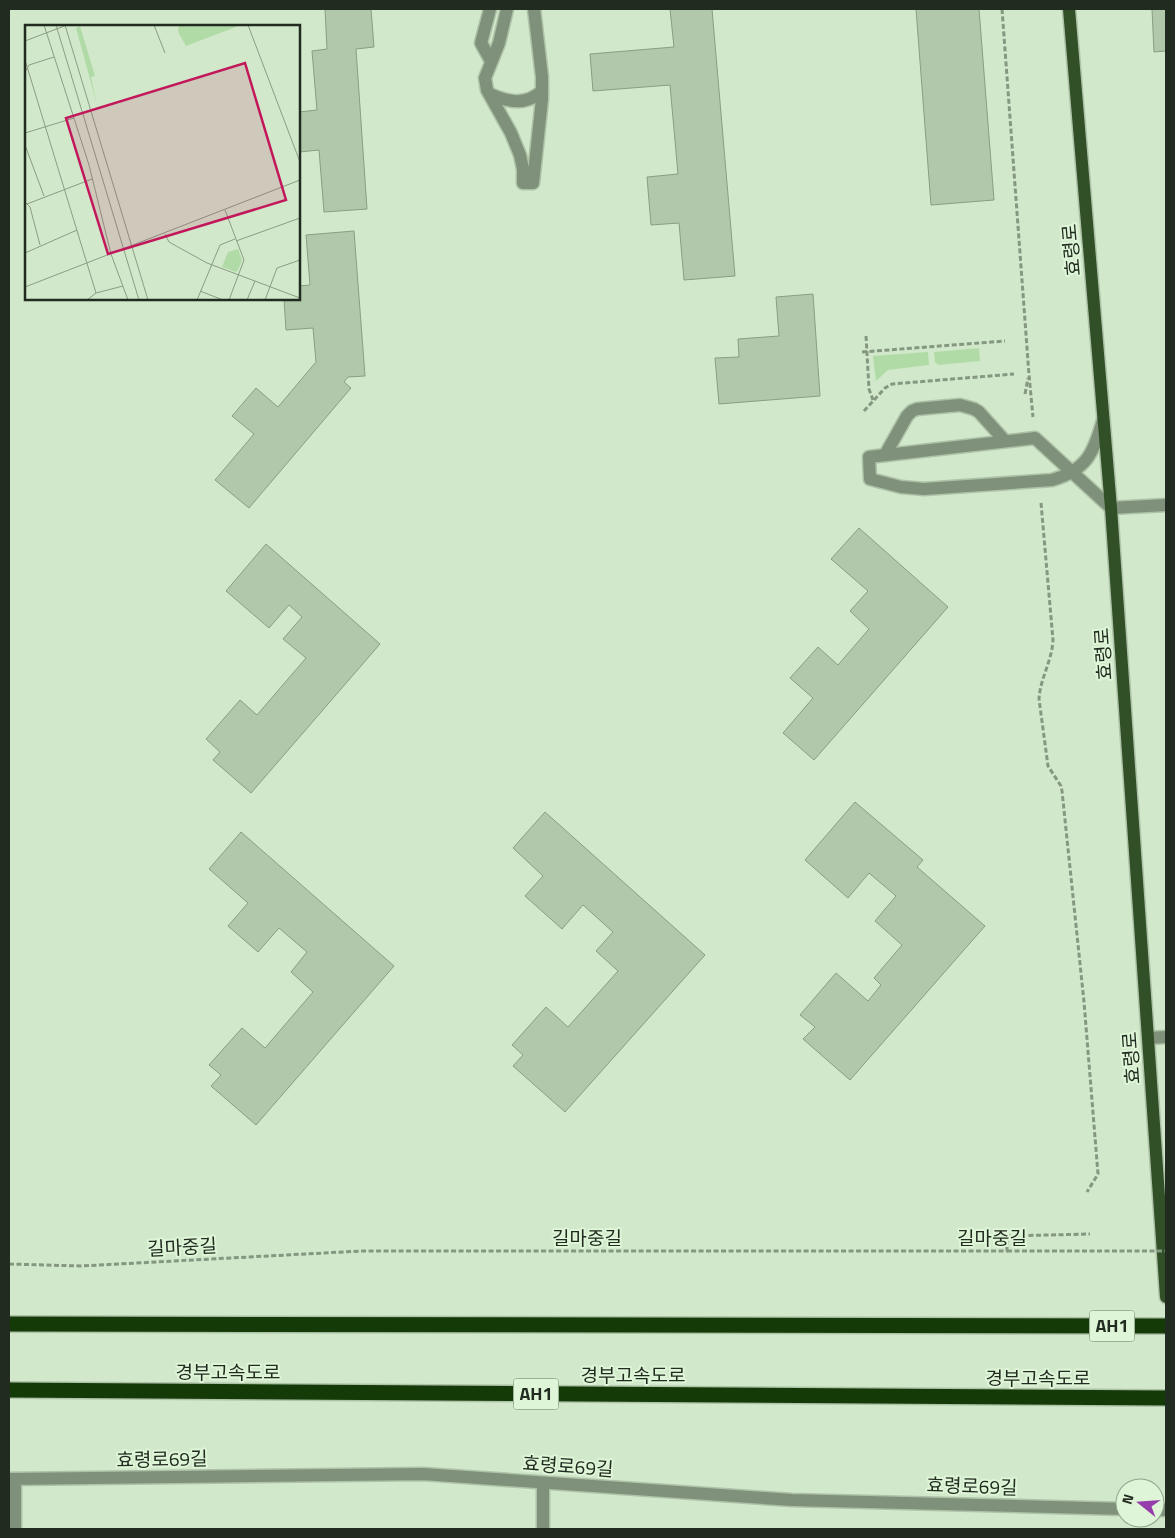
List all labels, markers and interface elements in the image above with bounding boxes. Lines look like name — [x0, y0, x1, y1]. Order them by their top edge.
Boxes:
inset map — [25, 25, 300, 300]
street label: 효령로 — [1054, 223, 1087, 277]
street label: 효령로 — [1086, 627, 1119, 681]
street label: 효령로 — [1114, 1031, 1147, 1085]
street label: 길마중길 — [552, 1223, 622, 1252]
street label: 길마중길 — [957, 1223, 1027, 1252]
street label: 길마중길 — [146, 1230, 218, 1263]
road number: AH1 — [1090, 1310, 1134, 1342]
street label: 경부고속도로 — [176, 1357, 280, 1386]
street label: 경부고속도로 — [581, 1360, 685, 1389]
street label: 경부고속도로 — [986, 1363, 1090, 1392]
road number: AH1 — [514, 1378, 558, 1410]
street label: 효령로69길 — [116, 1443, 208, 1474]
street label: 효령로69길 — [522, 1448, 615, 1483]
street label: 효령로69길 — [926, 1469, 1018, 1502]
north arrow — [1115, 1478, 1165, 1528]
text: N — [1116, 1491, 1139, 1507]

